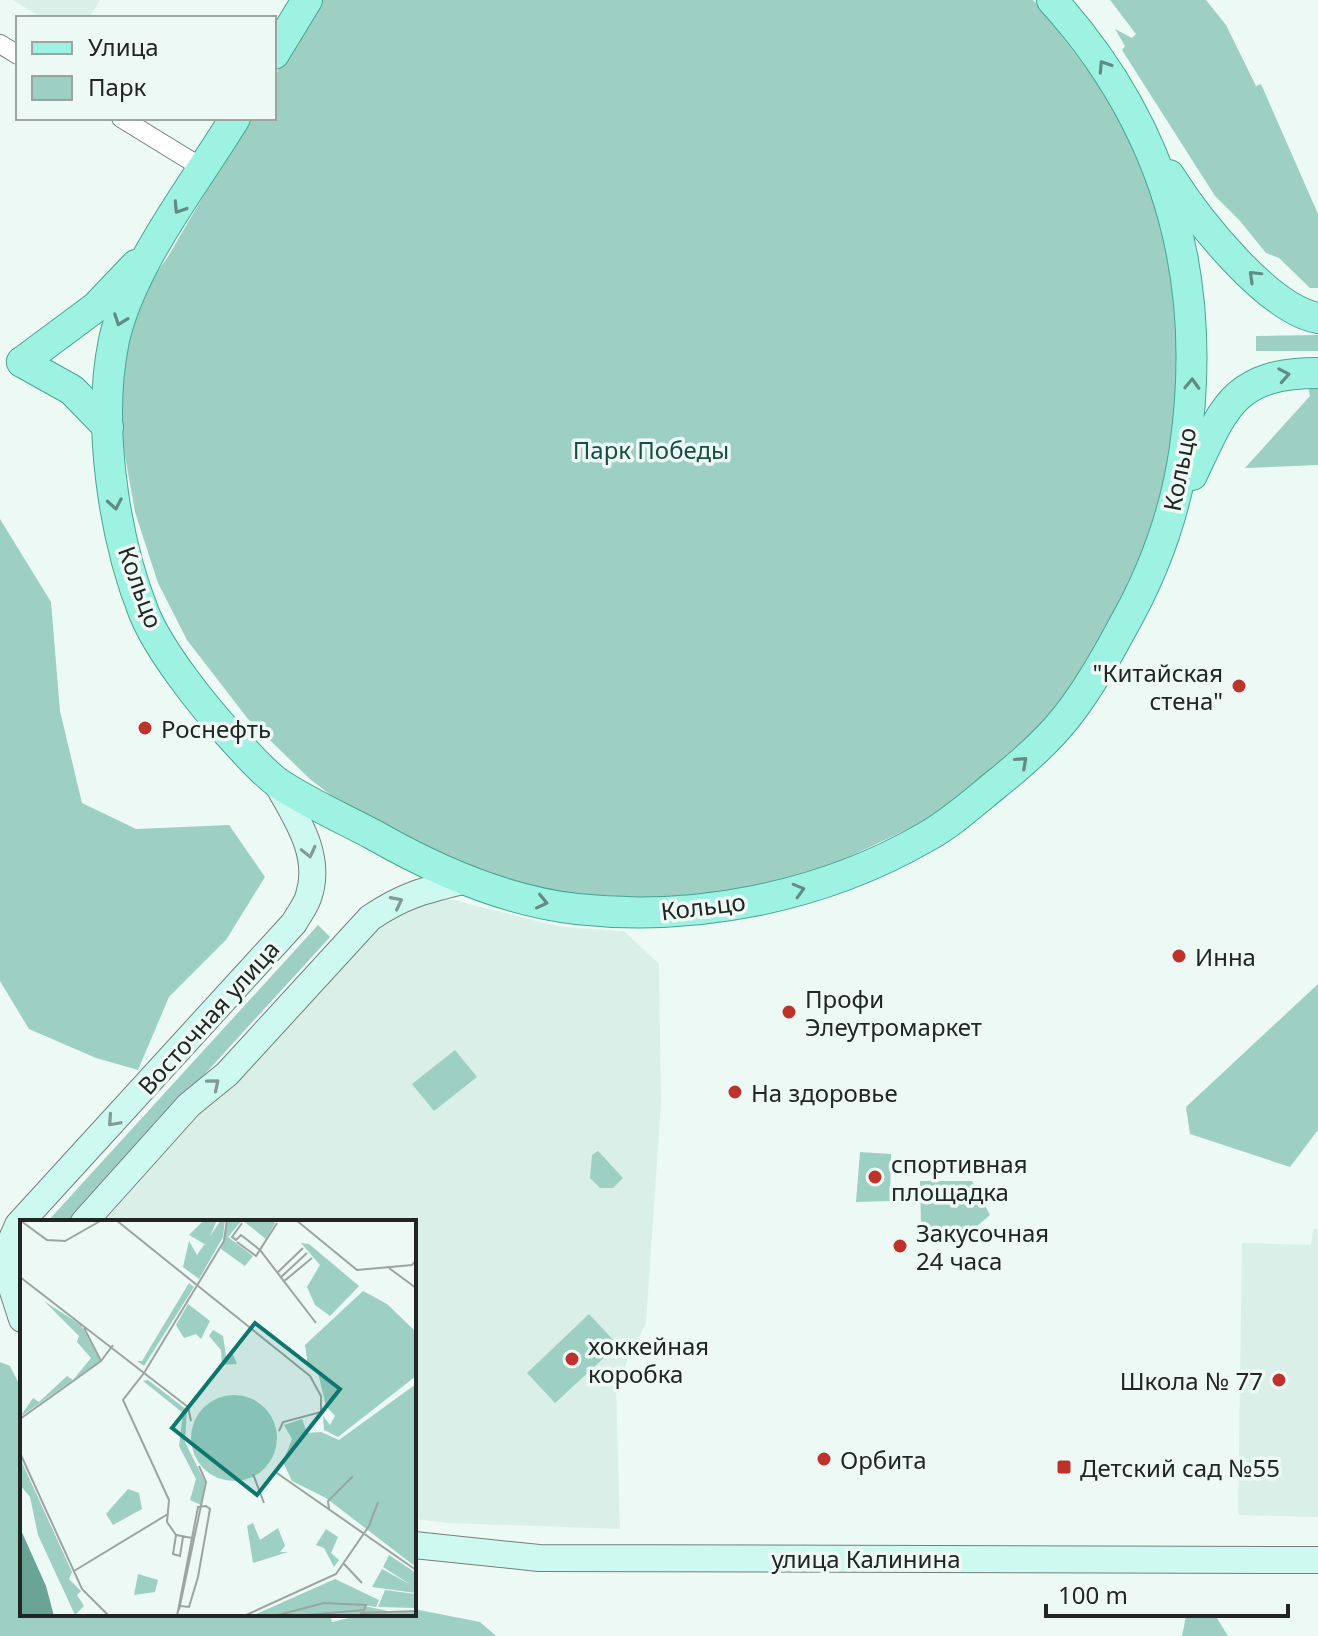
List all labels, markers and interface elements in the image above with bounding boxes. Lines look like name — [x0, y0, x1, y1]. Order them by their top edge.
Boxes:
legend — [16, 16, 276, 120]
text: Улица — [88, 30, 159, 63]
one-way arrow — [1098, 60, 1113, 74]
text: Парк — [88, 70, 147, 103]
one-way arrow — [174, 199, 189, 213]
one-way arrow — [1249, 271, 1263, 286]
one-way arrow — [114, 313, 130, 327]
one-way arrow — [1277, 368, 1290, 385]
one-way arrow — [1184, 377, 1201, 390]
street label: Кольцо — [1155, 424, 1203, 514]
park label: Парк Победы — [573, 433, 729, 466]
one-way arrow — [105, 498, 122, 511]
street label: Кольцо — [111, 541, 171, 633]
place label: "Китайская стена" — [1093, 656, 1223, 717]
marker: "Китайская стена" — [1230, 677, 1248, 695]
place label: Роснефть — [161, 712, 271, 745]
marker: Роснефть — [136, 719, 154, 737]
one-way arrow — [1013, 758, 1028, 772]
one-way arrow — [300, 845, 317, 858]
one-way arrow — [792, 883, 806, 899]
street label: Кольцо — [659, 884, 747, 928]
one-way arrow — [535, 893, 548, 910]
one-way arrow — [389, 896, 404, 911]
street label: Восточная улица — [130, 933, 286, 1101]
place label: Инна — [1195, 940, 1256, 973]
marker: Инна — [1170, 947, 1188, 965]
place label: Профи Элеутромаркет — [805, 982, 982, 1043]
marker: Профи Элеутромаркет — [780, 1003, 798, 1021]
place label: На здоровье — [751, 1076, 898, 1109]
one-way arrow — [205, 1080, 220, 1094]
marker: На здоровье — [726, 1083, 744, 1101]
one-way arrow — [109, 1112, 123, 1127]
place label: спортивная площадка — [891, 1147, 1028, 1208]
marker: спортивная площадка — [866, 1168, 884, 1186]
place label: Закусочная 24 часа — [916, 1216, 1049, 1277]
inset map — [20, 1220, 416, 1616]
marker: Закусочная 24 часа — [891, 1237, 909, 1255]
place label: хоккейная коробка — [588, 1329, 709, 1390]
marker: хоккейная коробка — [563, 1350, 581, 1368]
place label: Школа № 77 — [1120, 1364, 1263, 1397]
marker: Школа № 77 — [1270, 1371, 1288, 1389]
place label: Орбита — [840, 1443, 927, 1476]
marker: Орбита — [815, 1450, 833, 1468]
place label: Детский сад №55 — [1080, 1451, 1280, 1484]
marker: Детский сад №55 — [1055, 1458, 1073, 1476]
street label: улица Калинина — [771, 1542, 961, 1575]
scale bar — [1046, 1568, 1288, 1618]
text: 100 m — [1058, 1578, 1128, 1611]

